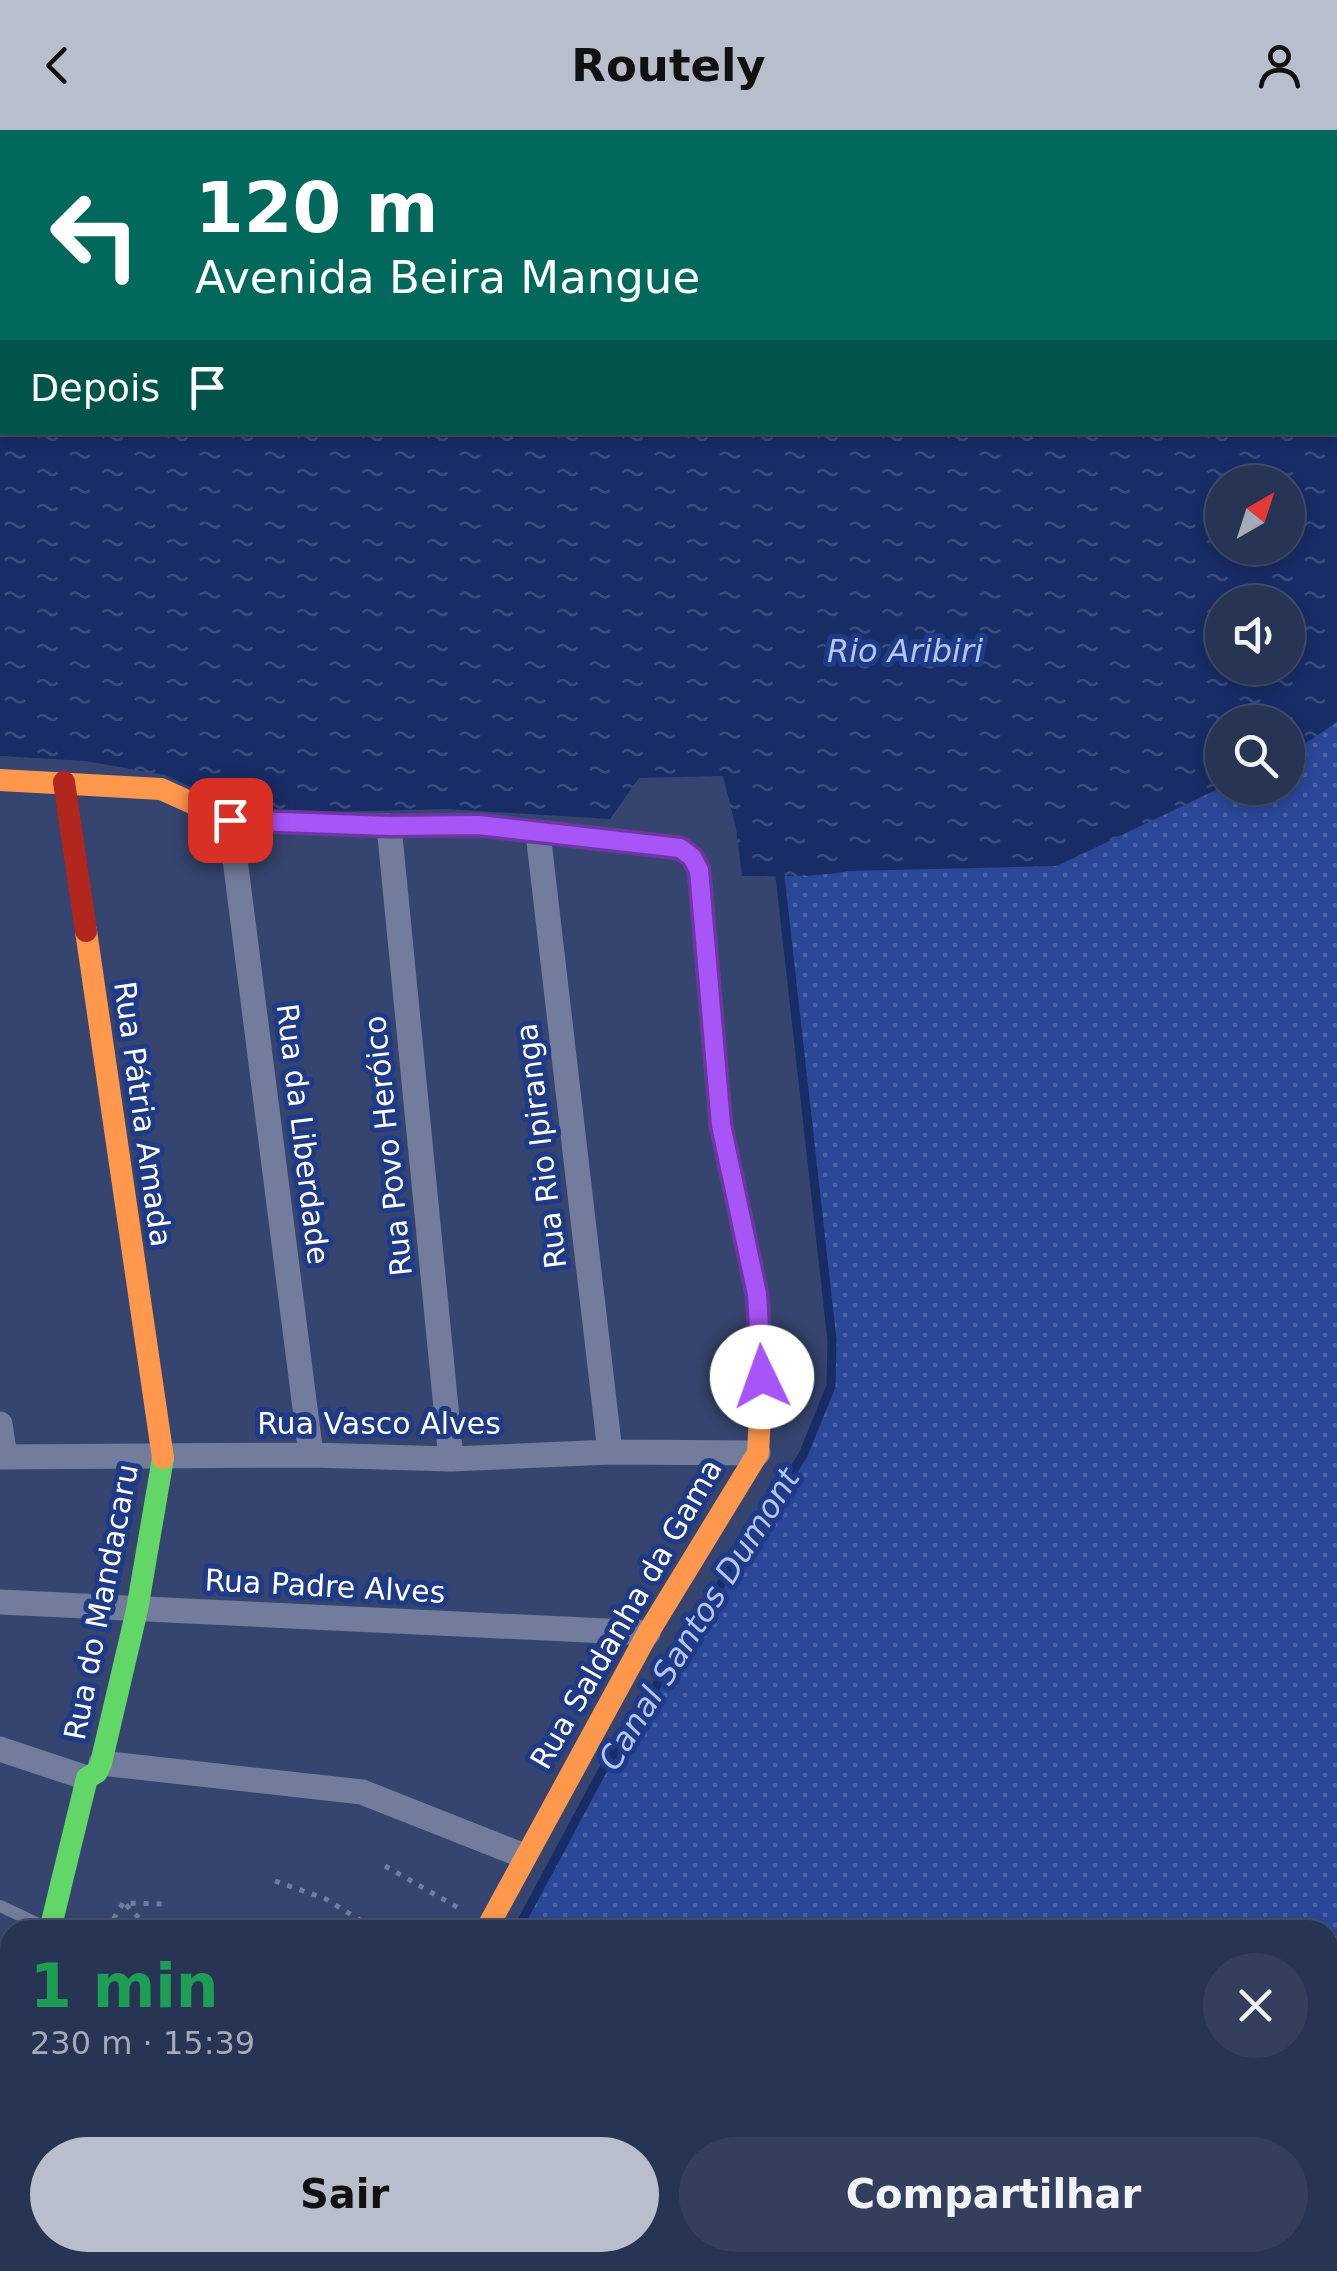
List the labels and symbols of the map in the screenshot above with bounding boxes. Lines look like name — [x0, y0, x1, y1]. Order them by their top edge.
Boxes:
north arrow — [1205, 465, 1305, 565]
water label: Rio Aribiri — [827, 632, 983, 670]
pin — [188, 778, 273, 863]
street label: Rua Pátria Amada — [107, 979, 179, 1249]
street label: Rua da Liberdade — [270, 1002, 336, 1266]
street label: Rua Povo Heróico — [357, 1014, 419, 1278]
street label: Rua Rio Ipiranga — [509, 1021, 573, 1271]
position arrow — [710, 1325, 814, 1429]
street label: Rua Vasco Alves — [257, 1406, 501, 1441]
street label: Rua Saldanha da Gama — [523, 1453, 729, 1775]
water label: Canal Santos Dumont — [591, 1460, 808, 1777]
street label: Rua do Mandacaru — [57, 1461, 145, 1743]
street label: Rua Padre Alves — [204, 1562, 446, 1610]

